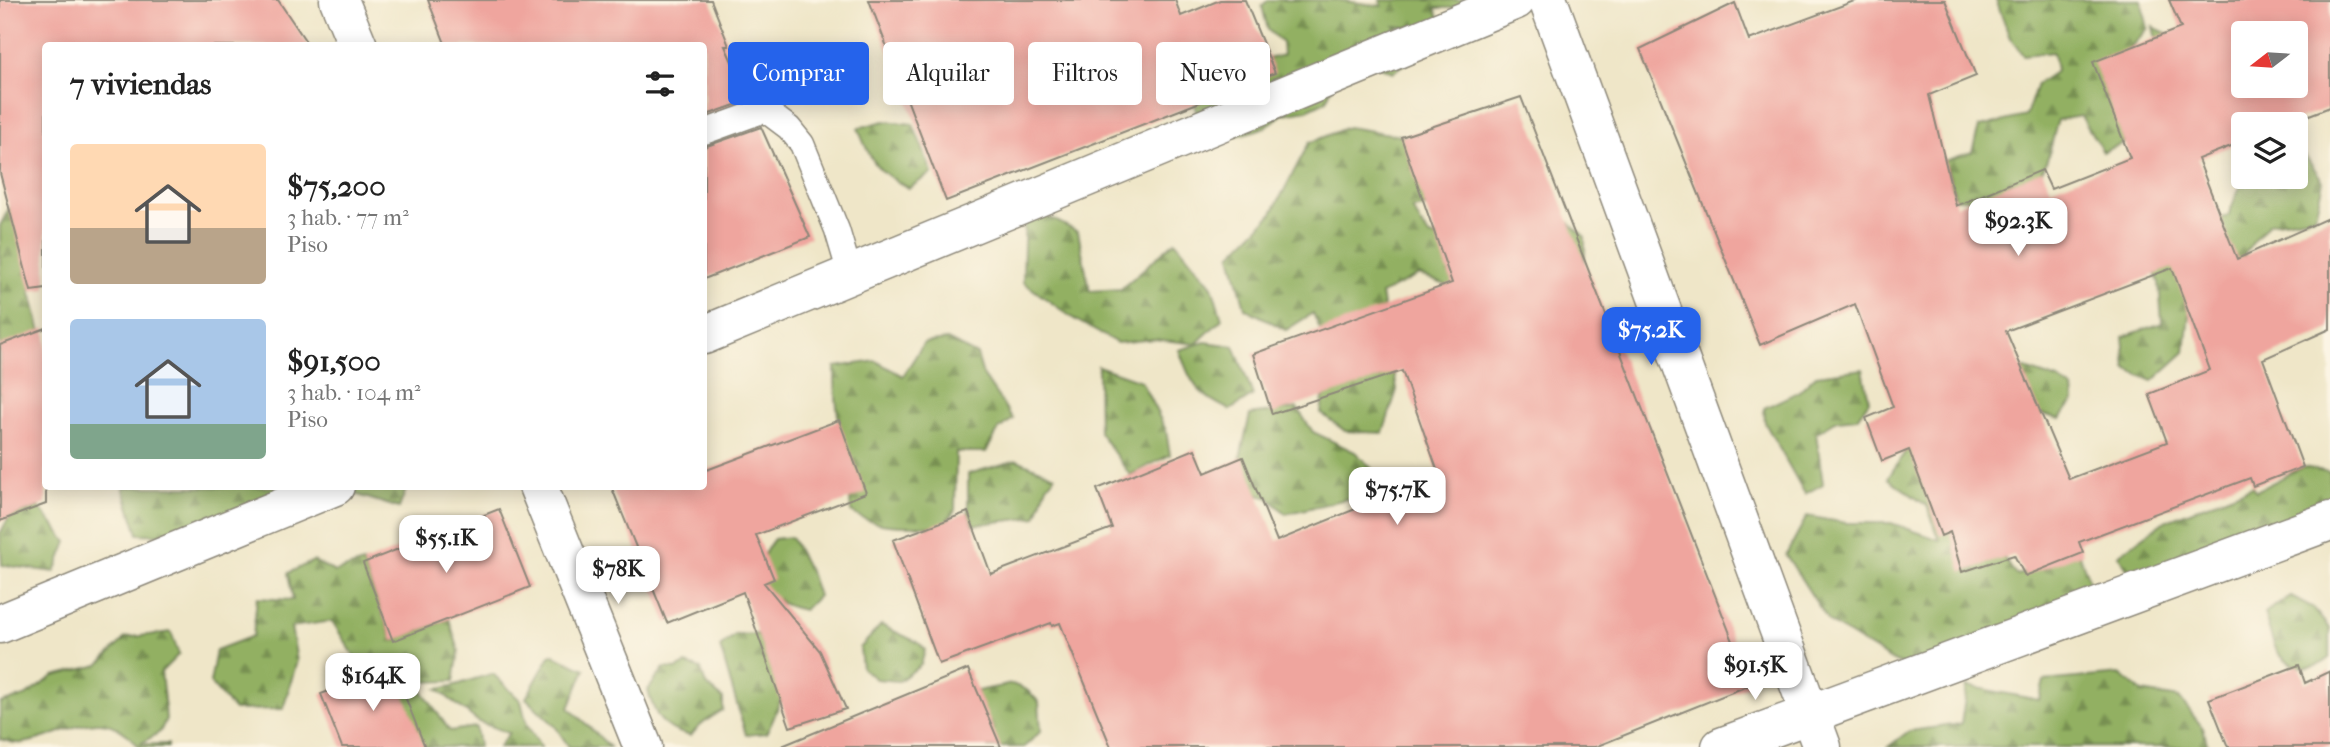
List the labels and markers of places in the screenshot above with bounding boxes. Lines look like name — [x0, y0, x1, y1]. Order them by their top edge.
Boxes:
pin: $92.3K — [1961, 198, 2075, 258]
pin: $75.2K — [1594, 308, 1708, 367]
pin: $75.7K — [1340, 468, 1454, 527]
pin: $55.1K — [389, 516, 503, 575]
pin: $78K — [577, 546, 659, 606]
pin: $91.5K — [1698, 642, 1812, 702]
pin: $164K — [324, 654, 422, 713]

